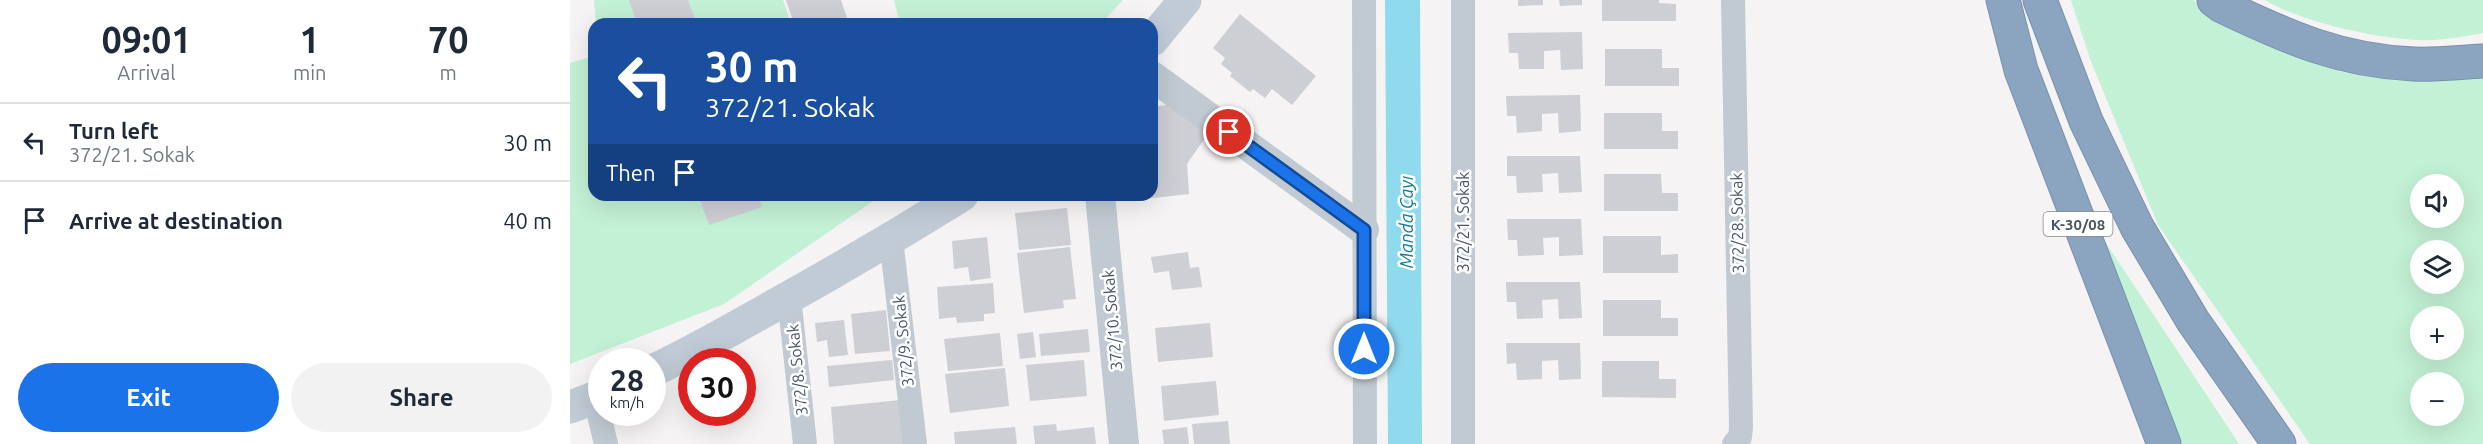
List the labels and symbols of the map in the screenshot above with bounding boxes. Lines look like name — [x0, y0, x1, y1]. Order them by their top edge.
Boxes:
pin — [1203, 106, 1254, 157]
street label: 372/21. Sokak — [1454, 172, 1472, 272]
street label: 372/28. Sokak — [1727, 172, 1747, 274]
water label: Manda Çayı — [1396, 175, 1416, 268]
road number: K-30/08 — [2044, 212, 2113, 236]
street label: 372/10. Sokak — [1099, 269, 1125, 371]
street label: 372/9. Sokak — [889, 294, 917, 388]
position arrow — [1332, 317, 1396, 381]
street label: 372/8. Sokak — [783, 323, 811, 417]
speed limit sign: 30 — [678, 348, 756, 426]

